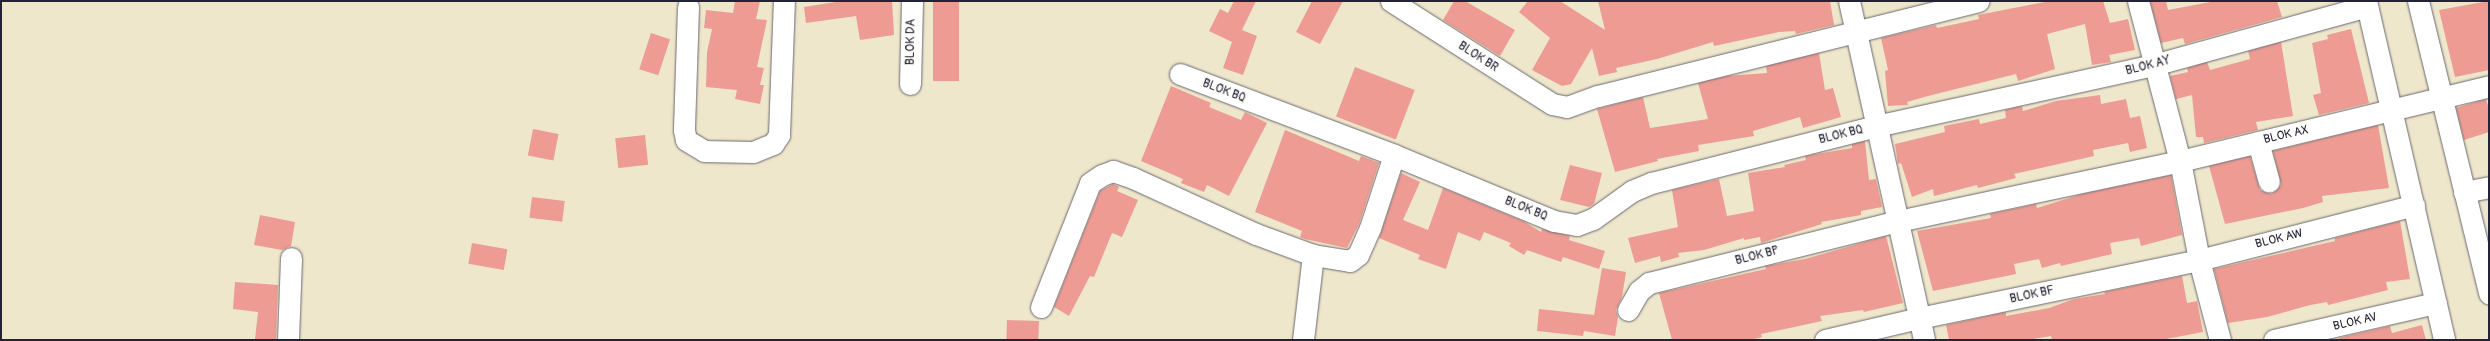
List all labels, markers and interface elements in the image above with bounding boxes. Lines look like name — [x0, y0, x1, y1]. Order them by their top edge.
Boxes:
street label: BLOK DA — [903, 19, 919, 65]
street label: BLOK BR — [1455, 39, 1501, 75]
street label: BLOK AY — [2124, 53, 2172, 79]
street label: BLOK BQ — [1200, 76, 1248, 106]
street label: BLOK BQ — [1817, 123, 1865, 147]
street label: BLOK AX — [2262, 123, 2310, 147]
street label: BLOK BQ — [1502, 194, 1550, 224]
street label: BLOK AW — [2254, 226, 2304, 252]
street label: BLOK BP — [1734, 244, 1780, 268]
street label: BLOK BF — [2008, 283, 2056, 307]
street label: BLOK AV — [2332, 310, 2378, 334]

